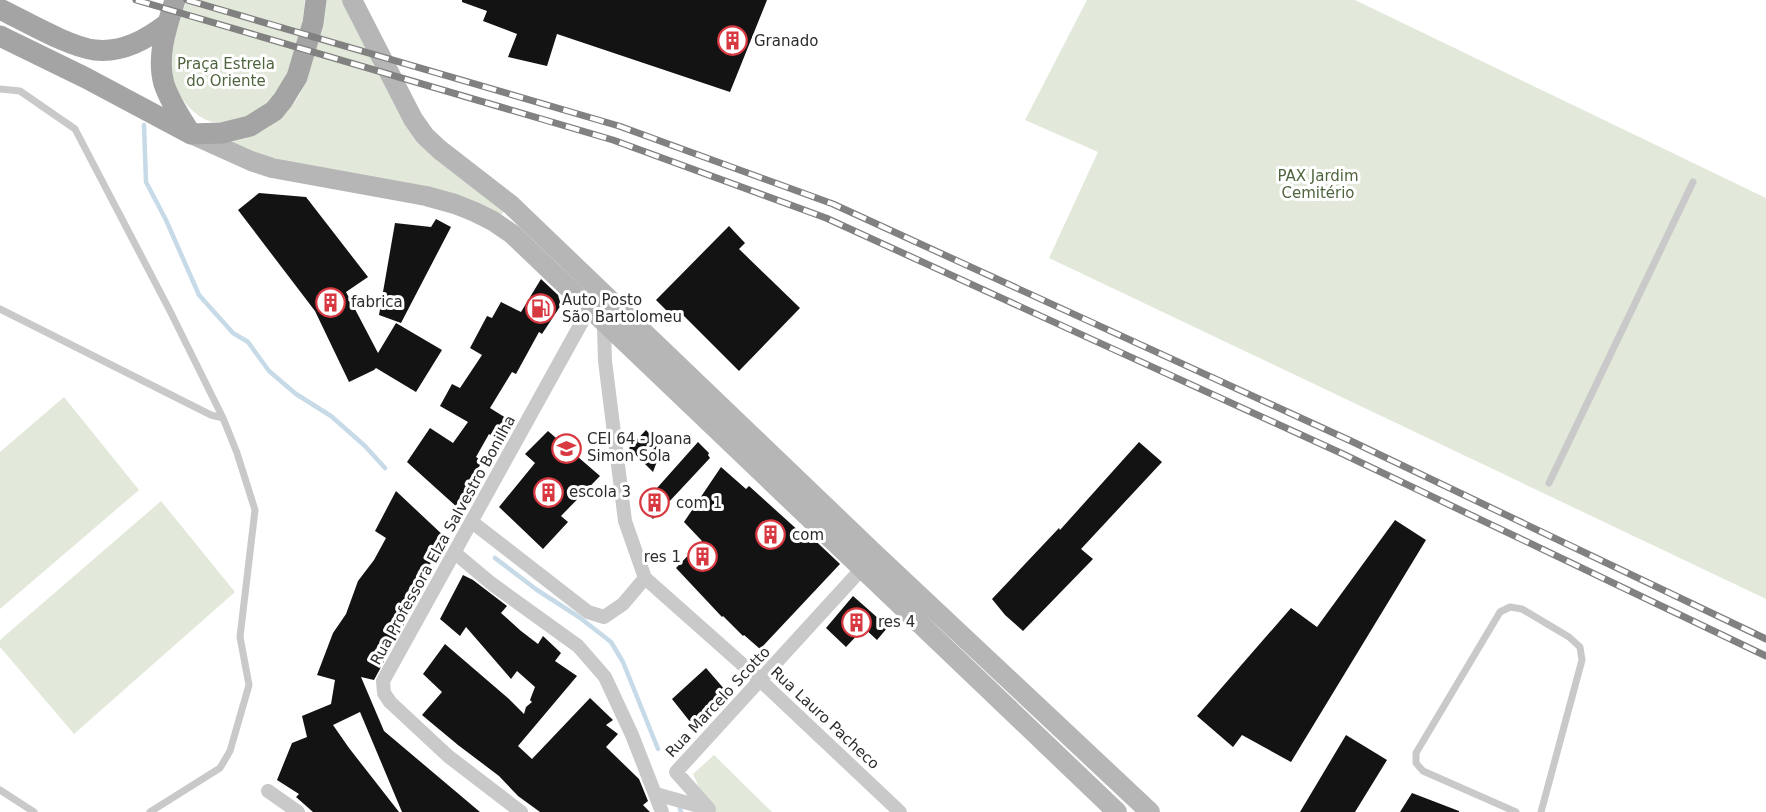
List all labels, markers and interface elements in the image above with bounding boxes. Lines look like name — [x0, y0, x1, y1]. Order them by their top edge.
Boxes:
building icon: Granado — [717, 25, 749, 57]
place label: Granado — [754, 32, 818, 50]
park label: Praça Estrela do Oriente — [177, 55, 275, 90]
park label: PAX Jardim Cemitério — [1277, 167, 1359, 202]
building icon: fabrica — [314, 286, 346, 318]
place label: Auto Posto São Bartolomeu — [562, 291, 682, 326]
place label: fabrica — [351, 293, 403, 311]
fuel station icon: Auto Posto São Bartolomeu — [525, 293, 557, 325]
street label: Rua Professora Elza Salvestro Bonilha — [367, 412, 519, 668]
place label: CEI 64 - Joana Simon Sola — [587, 430, 692, 465]
school or university icon: CEI 64 - Joana Simon Sola — [550, 432, 582, 464]
building icon: escola 3 — [532, 476, 564, 508]
place label: escola 3 — [569, 483, 631, 501]
building icon: com 1 — [639, 487, 671, 519]
place label: com 1 — [676, 494, 722, 512]
building icon: com — [755, 519, 787, 551]
place label: com — [792, 526, 824, 544]
building icon: res 1 — [686, 541, 718, 573]
place label: res 1 — [644, 548, 681, 566]
building icon: res 4 — [841, 606, 873, 638]
place label: res 4 — [878, 613, 915, 631]
street label: Rua Marcelo Scotto — [662, 643, 774, 761]
street label: Rua Lauro Pacheco — [767, 663, 883, 773]

